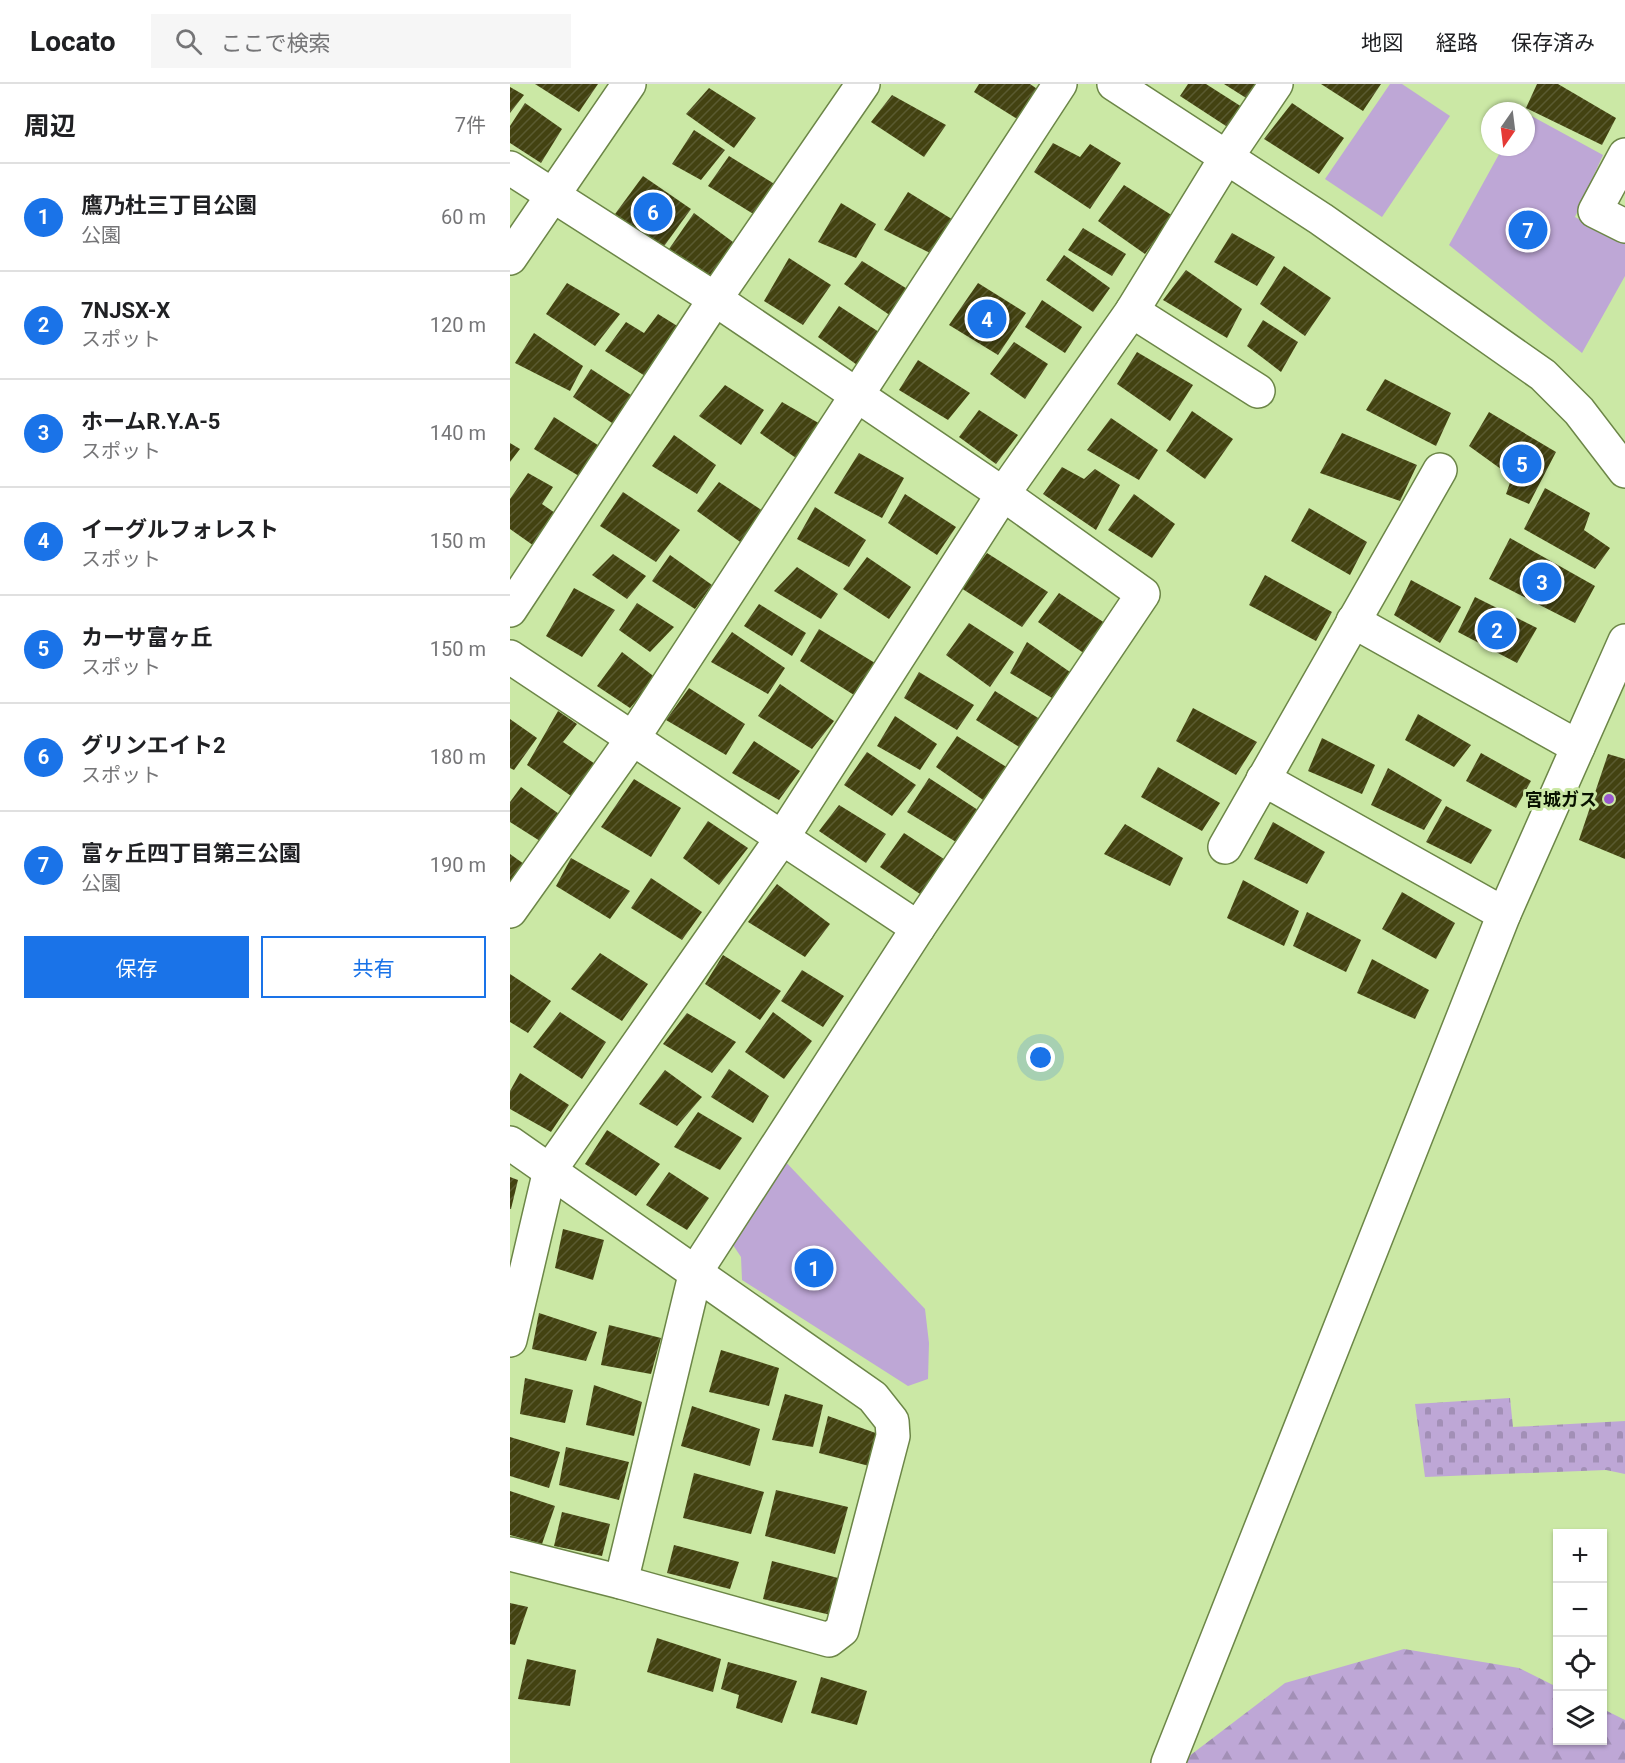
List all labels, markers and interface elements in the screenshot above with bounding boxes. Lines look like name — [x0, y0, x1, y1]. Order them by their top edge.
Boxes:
search box — [151, 14, 571, 68]
text: Locato — [30, 25, 115, 58]
icon: search — [172, 25, 205, 58]
text: ここで検索 — [220, 31, 330, 56]
text: 地図 — [1361, 31, 1403, 55]
text: 経路 — [1436, 31, 1478, 55]
text: 保存済み — [1511, 31, 1595, 55]
north arrow — [1481, 102, 1535, 156]
text: 周辺 — [24, 111, 76, 141]
text: 7件 — [455, 113, 486, 137]
pin: 6 — [634, 190, 672, 234]
text: 鷹乃杜三丁目公園 — [81, 193, 257, 218]
text: 1 — [38, 205, 49, 229]
text: 60 m — [441, 205, 486, 229]
pin: 7 — [1508, 208, 1548, 252]
text: 公園 — [81, 223, 121, 247]
pin: 4 — [968, 296, 1006, 342]
text: 7NJSX-X — [81, 298, 170, 323]
text: 2 — [38, 313, 49, 337]
text: 120 m — [430, 313, 486, 337]
text: スポット — [81, 327, 161, 351]
text: ホームR.Y.A-5 — [81, 409, 220, 434]
text: 3 — [38, 421, 49, 445]
text: 140 m — [430, 421, 486, 445]
text: スポット — [81, 439, 161, 463]
pin: 5 — [1502, 442, 1542, 487]
text: イーグルフォレスト — [81, 517, 279, 542]
text: 4 — [38, 529, 49, 553]
text: 150 m — [430, 529, 486, 553]
text: スポット — [81, 547, 161, 571]
pin: 3 — [1522, 560, 1562, 604]
pin: 2 — [1478, 608, 1516, 652]
text: カーサ富ヶ丘 — [81, 625, 213, 650]
text: 5 — [38, 637, 49, 661]
text: 150 m — [430, 637, 486, 661]
text: スポット — [81, 655, 161, 679]
text: グリンエイト2 — [81, 733, 226, 758]
text: 6 — [38, 745, 49, 769]
text: 180 m — [430, 745, 486, 769]
text: スポット — [81, 763, 161, 787]
place label: 宮城ガス — [1525, 789, 1597, 810]
marker: 宮城ガス — [1602, 792, 1616, 806]
text: 富ヶ丘四丁目第三公園 — [81, 841, 301, 866]
text: 7 — [38, 853, 49, 877]
text: 190 m — [430, 853, 486, 877]
text: 公園 — [81, 871, 121, 895]
button: 保存 — [24, 936, 249, 998]
button: 共有 — [261, 936, 486, 998]
your location — [1026, 1043, 1055, 1072]
pin: 1 — [794, 1246, 834, 1290]
map controls — [1553, 1529, 1607, 1745]
button: + — [1553, 1529, 1607, 1583]
button: − — [1553, 1583, 1607, 1637]
button: locate — [1553, 1637, 1607, 1691]
button: layers — [1553, 1691, 1607, 1745]

